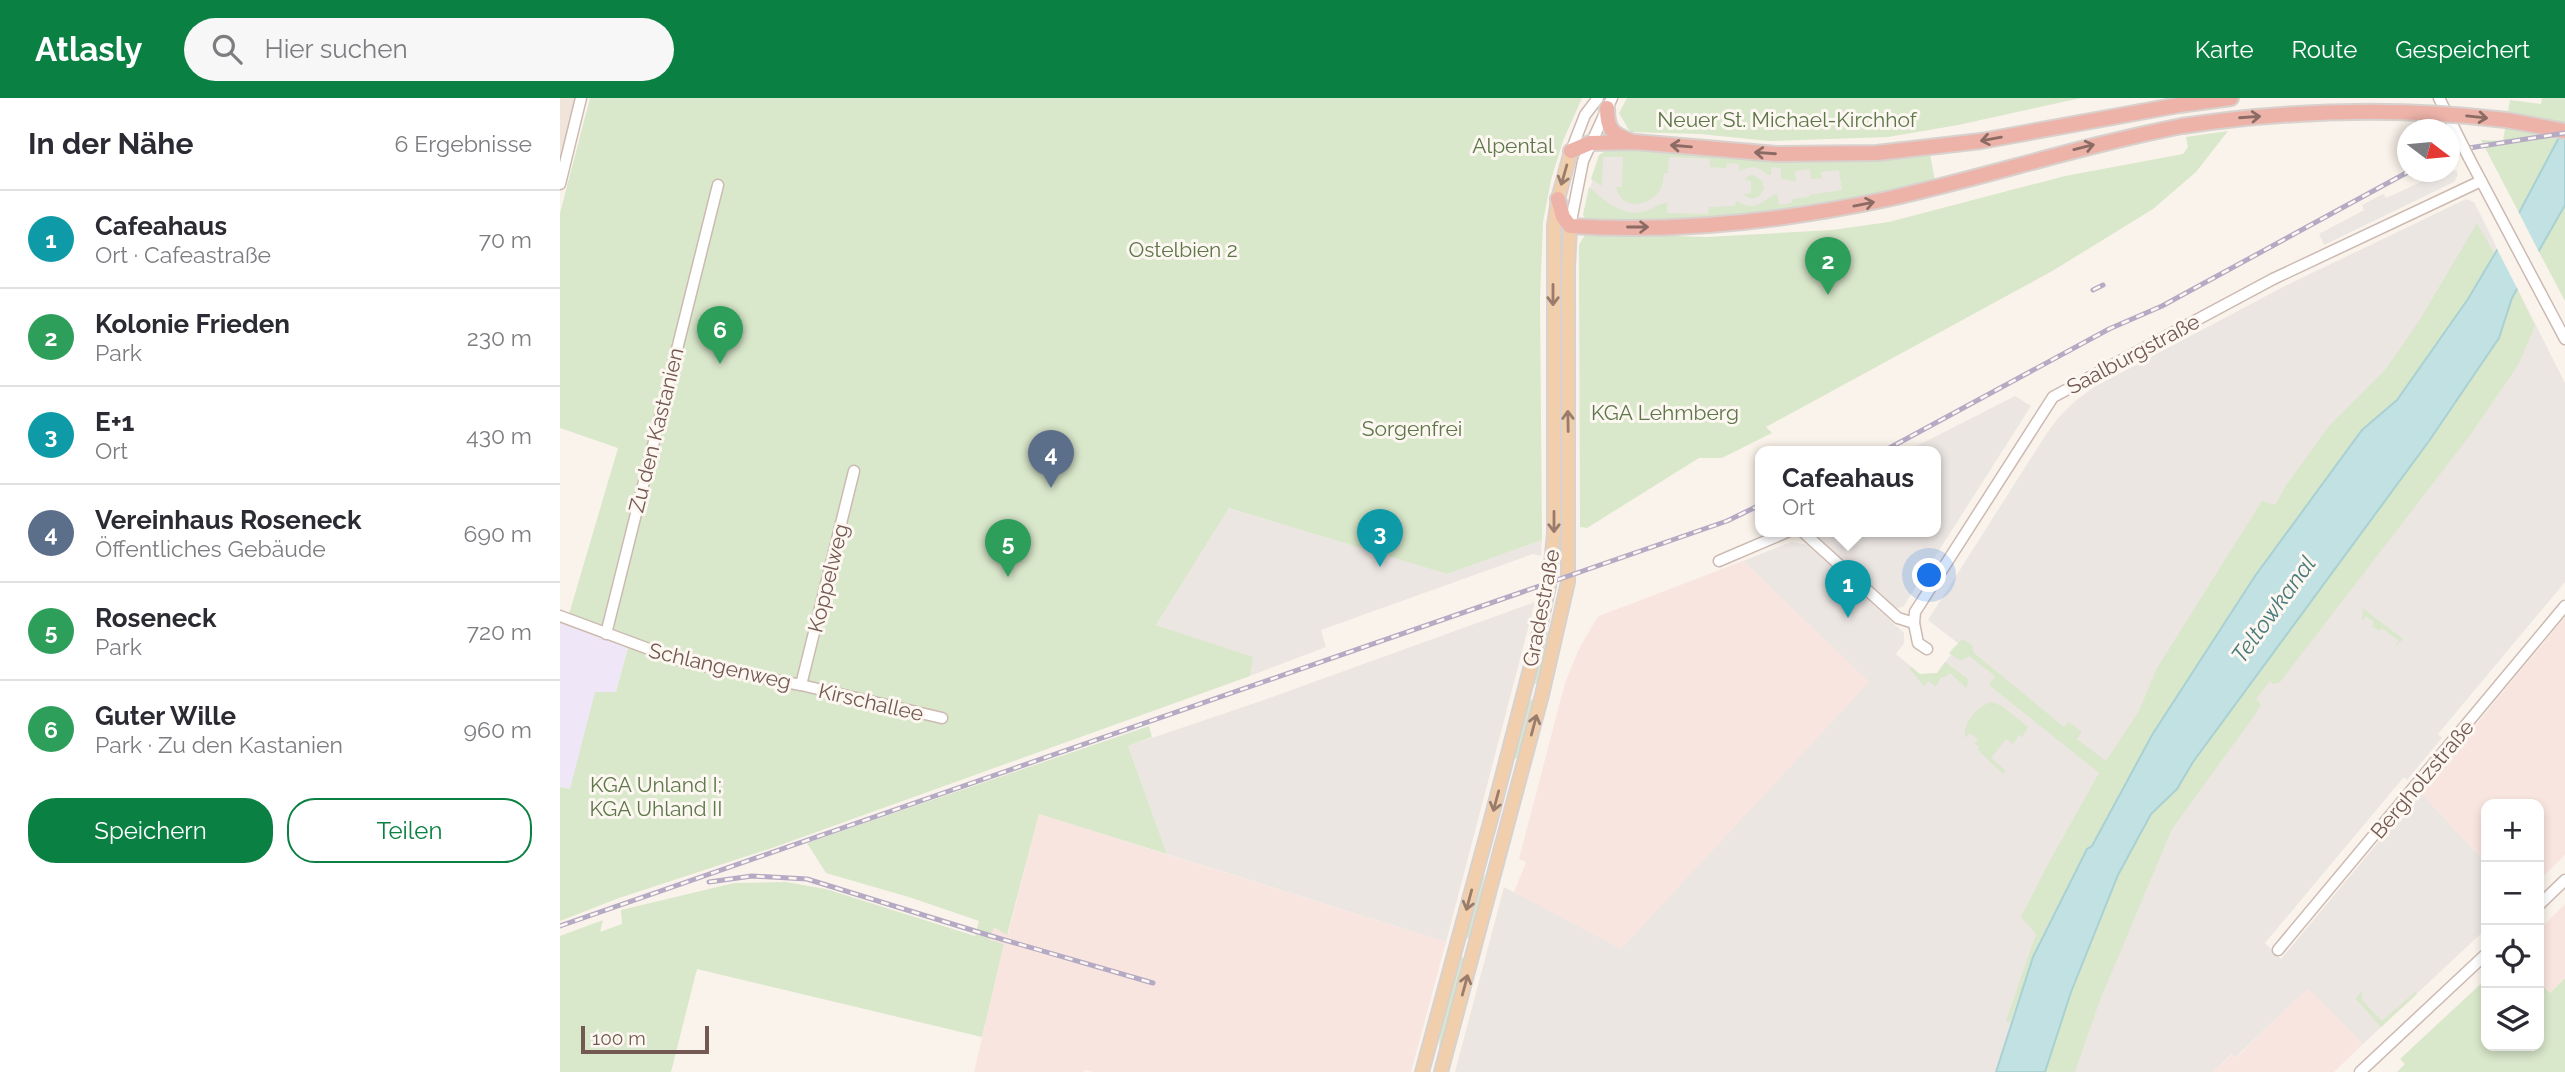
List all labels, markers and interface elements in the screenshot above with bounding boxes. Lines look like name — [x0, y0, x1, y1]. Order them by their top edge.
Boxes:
search box — [184, 18, 674, 81]
text: Atlasly — [35, 30, 142, 69]
icon: search — [208, 30, 246, 68]
text: Hier suchen — [264, 34, 408, 64]
text: Karte — [2195, 35, 2254, 64]
text: Route — [2292, 35, 2357, 64]
text: Gespeichert — [2395, 35, 2530, 64]
park label: Neuer St. Michael-Kirchhof — [1657, 107, 1918, 132]
one-way arrow — [2238, 110, 2261, 123]
one-way arrow — [2465, 111, 2488, 124]
north arrow — [2397, 119, 2460, 182]
text: In der Nähe — [28, 126, 193, 161]
text: 6 Ergebnisse — [395, 130, 532, 157]
park label: Alpental — [1472, 133, 1554, 158]
one-way arrow — [1981, 133, 2003, 147]
one-way arrow — [1670, 139, 1693, 152]
one-way arrow — [2072, 140, 2095, 153]
one-way arrow — [1754, 146, 1777, 159]
one-way arrow — [1557, 163, 1570, 186]
one-way arrow — [1852, 196, 1875, 210]
text: Cafeahaus — [95, 211, 227, 241]
one-way arrow — [1626, 220, 1649, 234]
text: 1 — [45, 226, 57, 253]
text: 70 m — [479, 226, 532, 253]
park label: Ostelbien 2 — [1128, 237, 1238, 262]
pin: 2 — [1805, 237, 1851, 295]
text: Ort · Cafeastraße — [95, 241, 271, 268]
one-way arrow — [1546, 283, 1560, 306]
pin: 6 — [697, 306, 743, 364]
text: Kolonie Frieden — [95, 309, 290, 339]
street label: Saalburgstraße — [2062, 309, 2204, 399]
text: 2 — [45, 324, 57, 351]
text: 230 m — [467, 324, 532, 351]
text: Park — [95, 339, 142, 366]
street label: Zu den Kastanien — [623, 345, 689, 515]
park label: KGA Lehmberg — [1591, 400, 1739, 425]
text: E+1 — [95, 407, 134, 437]
one-way arrow — [1561, 410, 1575, 433]
park label: Sorgenfrei — [1362, 416, 1462, 441]
text: 3 — [45, 422, 57, 449]
text: 430 m — [466, 422, 532, 449]
pin: 4 — [1028, 430, 1074, 488]
text: Ort — [95, 437, 128, 464]
popup — [1755, 446, 1941, 537]
text: Cafeahaus — [1782, 463, 1914, 493]
text: Ort — [1782, 493, 1815, 520]
text: Vereinhaus Roseneck — [95, 505, 361, 535]
pin: 3 — [1357, 509, 1403, 567]
one-way arrow — [1547, 510, 1561, 533]
pin: 5 — [985, 519, 1031, 577]
text: 4 — [44, 520, 58, 547]
text: 690 m — [464, 520, 532, 547]
street label: Koppelweg — [802, 521, 854, 635]
text: Öffentliches Gebäude — [95, 535, 326, 562]
street label: Gradestraße — [1517, 547, 1565, 669]
water label: Teltowkanal — [2225, 550, 2321, 668]
your location — [1912, 558, 1946, 592]
pin: 1 — [1825, 560, 1871, 618]
text: Roseneck — [95, 603, 216, 633]
text: 5 — [45, 618, 57, 645]
text: 720 m — [467, 618, 532, 645]
text: Park — [95, 633, 142, 660]
street label: Schlangenweg — [646, 637, 794, 695]
street label: Kirschallee — [816, 678, 926, 726]
text: Guter Wille — [95, 701, 236, 731]
one-way arrow — [1528, 714, 1541, 737]
street label: Bergholzstraße — [2365, 715, 2479, 843]
text: 6 — [44, 716, 58, 743]
text: 960 m — [464, 716, 532, 743]
text: Park · Zu den Kastanien — [95, 731, 343, 758]
park label: KGA Unland I; KGA Uhland II — [590, 772, 722, 821]
one-way arrow — [1489, 789, 1502, 812]
button: Speichern — [28, 798, 273, 863]
button: Teilen — [287, 798, 532, 863]
map controls — [2481, 799, 2544, 1051]
button: + — [2481, 799, 2544, 862]
button: − — [2481, 862, 2544, 925]
one-way arrow — [1462, 888, 1475, 911]
button: locate — [2481, 925, 2544, 988]
one-way arrow — [1459, 975, 1472, 997]
button: layers — [2481, 988, 2544, 1051]
scale bar — [581, 1023, 709, 1055]
text: 100 m — [592, 1027, 646, 1049]

